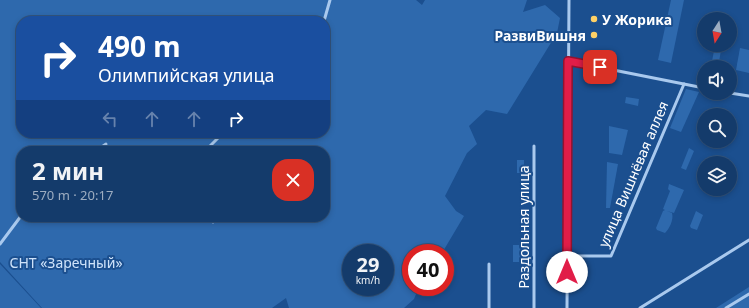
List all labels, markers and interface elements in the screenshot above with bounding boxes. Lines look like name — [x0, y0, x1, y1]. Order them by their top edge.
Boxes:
place label: У Жорика — [602, 10, 672, 29]
north arrow — [697, 12, 737, 52]
map controls — [697, 12, 737, 196]
marker: У Жорика — [589, 14, 599, 24]
place label: РазвиВишня — [495, 26, 586, 45]
text: 490 m — [98, 27, 181, 65]
marker: РазвиВишня — [589, 30, 599, 40]
icon: right — [32, 32, 84, 84]
pin — [583, 50, 617, 84]
icon: arrive — [589, 56, 611, 78]
button: sound — [697, 60, 737, 100]
text: Олимпийская улица — [98, 63, 275, 87]
street label: улица Вишнёвая аллея — [594, 98, 672, 250]
icon: left — [99, 108, 121, 130]
icon: ahead — [141, 108, 163, 130]
icon: ahead — [183, 108, 205, 130]
icon: right — [225, 108, 247, 130]
button: search — [697, 108, 737, 148]
text: 2 мин — [32, 154, 104, 187]
button: layers — [697, 156, 737, 196]
button: close — [272, 159, 314, 201]
street label: Раздольная улица — [514, 165, 533, 289]
text: 570 m · 20:17 — [32, 186, 113, 204]
speed limit sign: 40 — [402, 244, 454, 296]
text: 29 — [357, 251, 379, 278]
position arrow — [546, 251, 588, 293]
park label: СНТ «Заречный» — [9, 253, 123, 272]
text: km/h — [356, 273, 380, 287]

